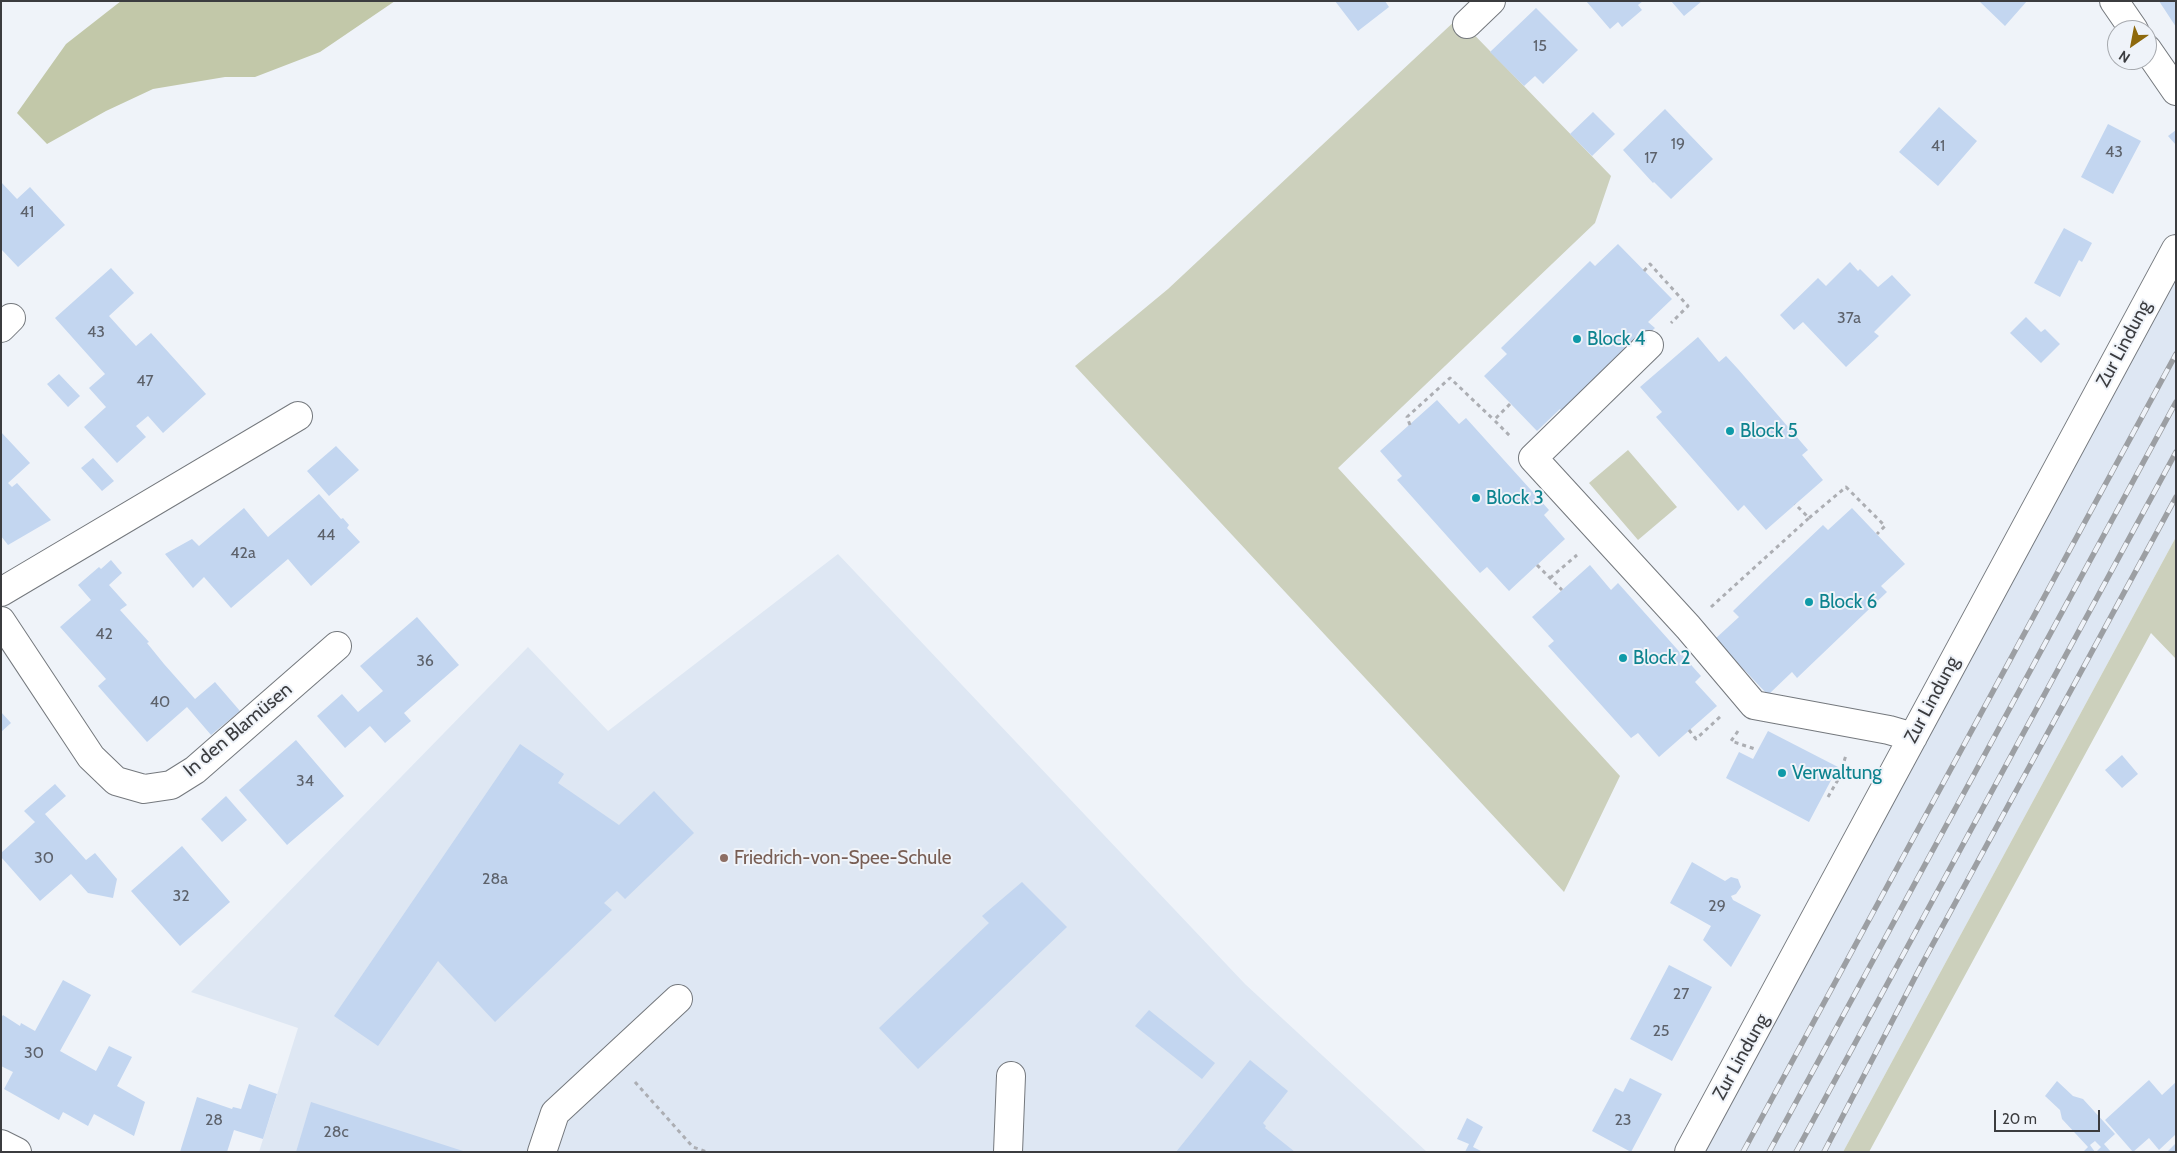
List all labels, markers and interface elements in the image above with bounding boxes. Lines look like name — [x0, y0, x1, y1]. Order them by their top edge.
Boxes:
north arrow — [2107, 20, 2157, 70]
house number: 15 — [1533, 36, 1547, 56]
text: N — [2115, 46, 2133, 67]
house number: 19 — [1671, 134, 1685, 154]
house number: 41 — [1931, 136, 1945, 156]
house number: 43 — [2105, 142, 2123, 162]
house number: 17 — [1644, 148, 1658, 168]
house number: 41 — [20, 202, 34, 222]
street label: Zur Lindung — [2092, 297, 2156, 391]
house number: 37a — [1837, 308, 1861, 328]
house number: 43 — [87, 322, 105, 342]
place label: Block 4 — [1587, 328, 1645, 350]
marker: Block 4 — [1571, 333, 1583, 345]
house number: 47 — [136, 371, 154, 391]
place label: Block 5 — [1740, 420, 1798, 442]
marker: Block 5 — [1724, 425, 1736, 437]
place label: Block 3 — [1486, 487, 1544, 509]
marker: Block 3 — [1470, 492, 1482, 504]
house number: 44 — [317, 525, 335, 545]
house number: 42a — [230, 543, 256, 563]
place label: Block 6 — [1819, 591, 1877, 613]
marker: Block 6 — [1803, 596, 1815, 608]
house number: 42 — [95, 624, 113, 644]
place label: Block 2 — [1633, 647, 1690, 669]
house number: 36 — [416, 651, 434, 671]
marker: Block 2 — [1617, 652, 1629, 664]
street label: Zur Lindung — [1900, 653, 1964, 747]
street label: In den Blamüsen — [179, 678, 297, 782]
house number: 40 — [150, 692, 170, 712]
place label: Verwaltung — [1792, 762, 1882, 784]
marker: Verwaltung — [1776, 767, 1788, 779]
house number: 34 — [296, 771, 314, 791]
place label: Friedrich-von-Spee-Schule — [734, 847, 951, 869]
house number: 30 — [34, 848, 54, 868]
marker: Friedrich-von-Spee-Schule — [718, 852, 730, 864]
house number: 28a — [482, 869, 508, 889]
house number: 32 — [172, 886, 190, 906]
house number: 29 — [1708, 896, 1726, 916]
house number: 27 — [1673, 984, 1689, 1004]
street label: Zur Lindung — [1708, 1010, 1774, 1104]
house number: 25 — [1652, 1021, 1670, 1041]
house number: 30 — [24, 1043, 44, 1063]
scale bar — [1997, 1100, 2103, 1132]
house number: 28 — [205, 1110, 223, 1130]
house number: 23 — [1614, 1110, 1632, 1130]
text: 20 m — [2002, 1110, 2037, 1128]
house number: 28c — [323, 1122, 349, 1142]

